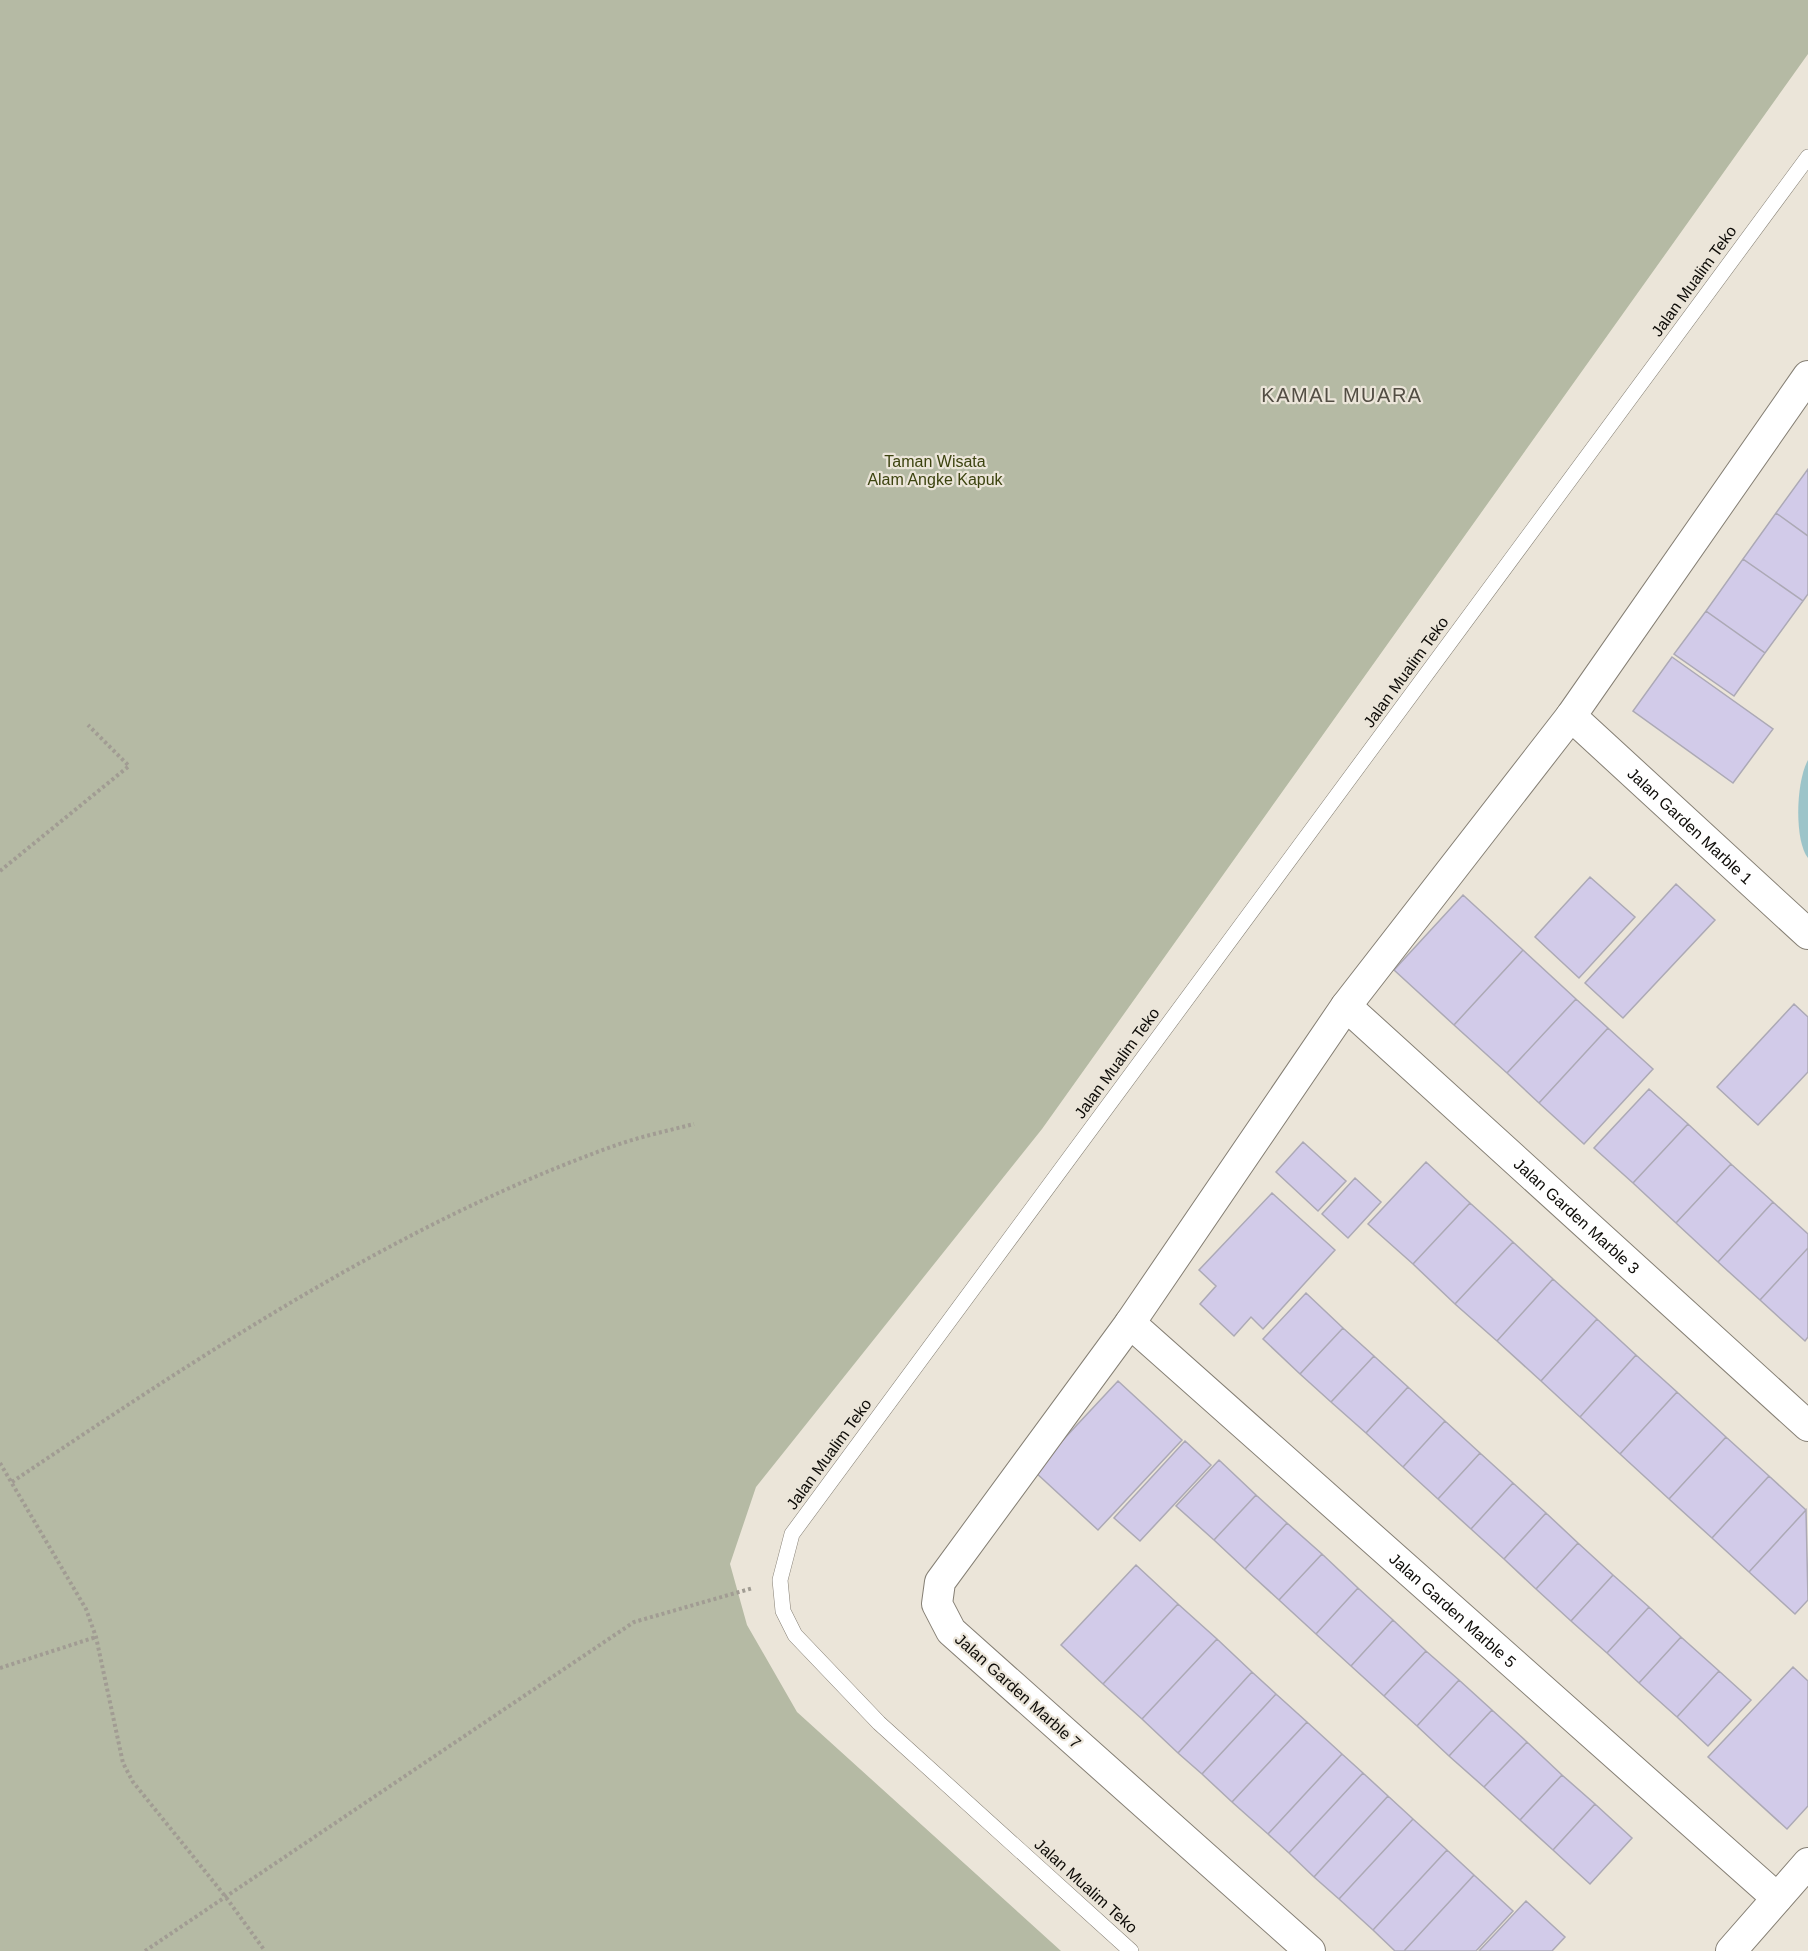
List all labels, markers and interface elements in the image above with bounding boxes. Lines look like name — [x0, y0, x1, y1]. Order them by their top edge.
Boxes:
street label: Jalan Mualim Teko — [1648, 222, 1740, 339]
district label: KAMAL MUARA — [1261, 384, 1423, 406]
park label: Taman Wisata Alam Angke Kapuk — [867, 453, 1004, 488]
street label: Jalan Mualim Teko — [1360, 613, 1452, 730]
street label: Jalan Garden Marble 1 — [1625, 764, 1756, 887]
street label: Jalan Mualim Teko — [1071, 1004, 1163, 1121]
street label: Jalan Garden Marble 3 — [1511, 1155, 1643, 1277]
street label: Jalan Mualim Teko — [783, 1395, 875, 1512]
street label: Jalan Garden Marble 5 — [1386, 1550, 1520, 1670]
street label: Jalan Garden Marble 7 — [952, 1630, 1084, 1752]
street label: Jalan Mualim Teko — [1031, 1835, 1141, 1937]

